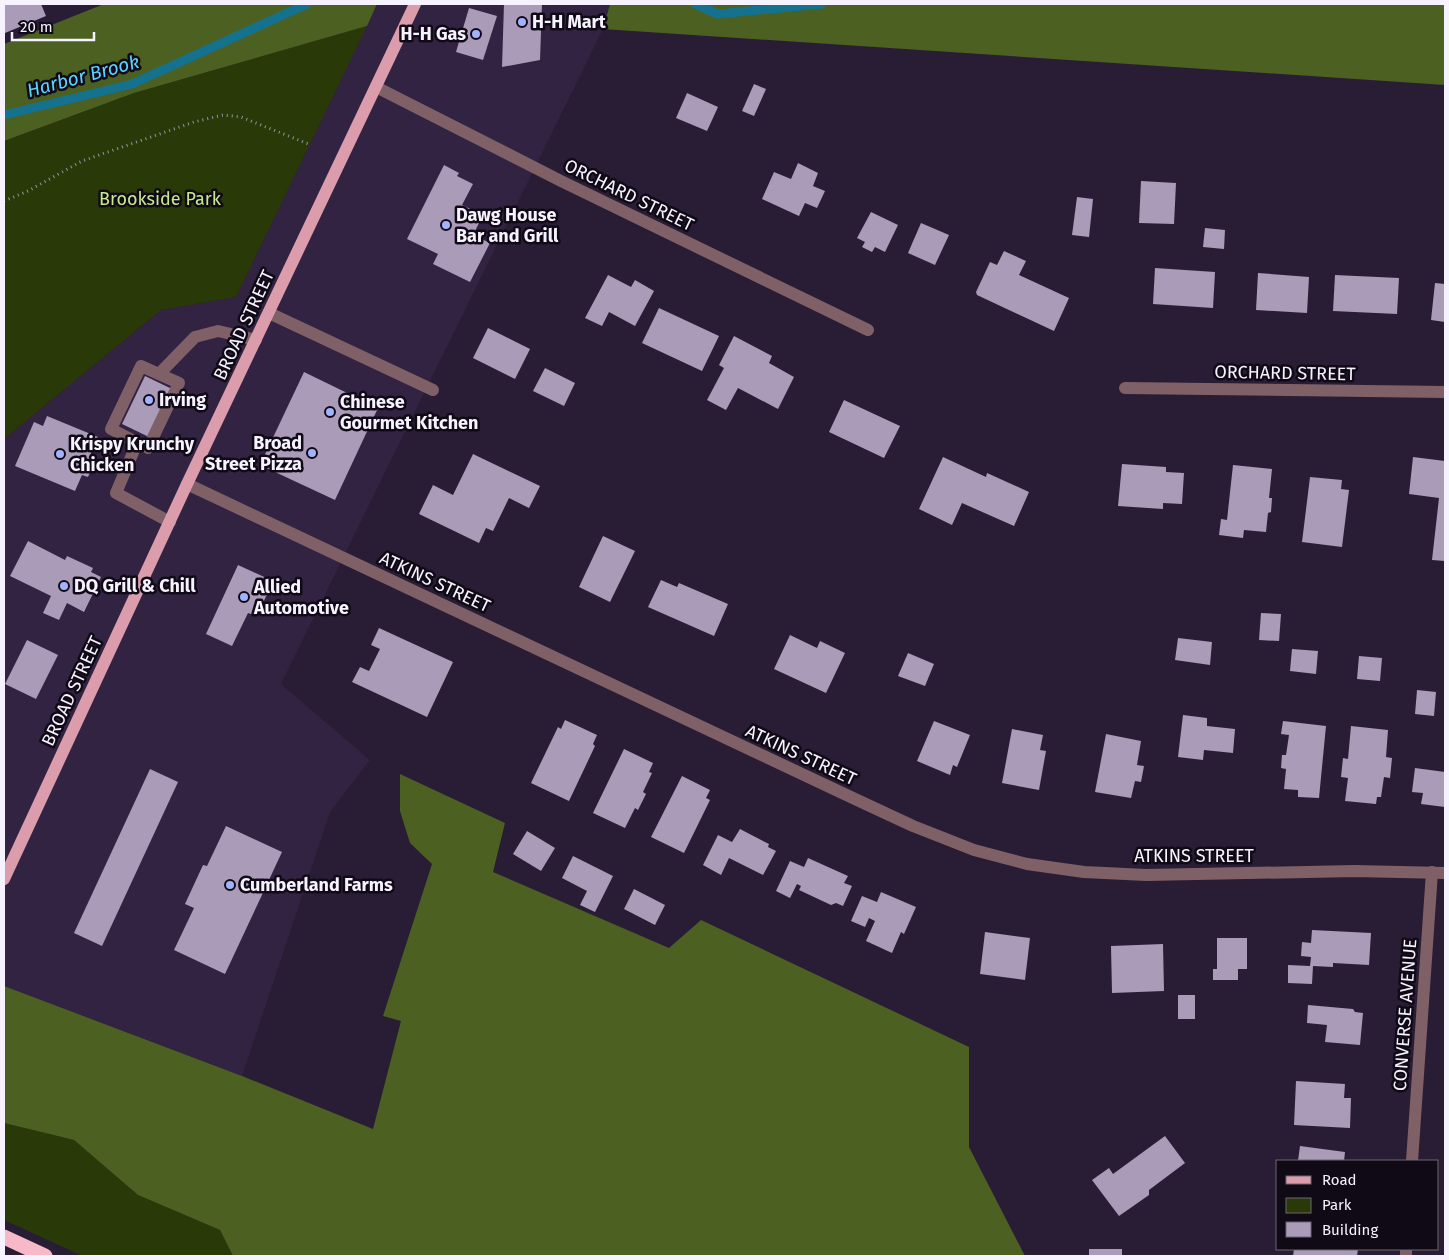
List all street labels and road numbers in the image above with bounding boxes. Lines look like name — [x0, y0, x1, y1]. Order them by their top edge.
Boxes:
street label: ORCHARD STREET — [561, 154, 698, 236]
street label: BROAD STREET — [209, 266, 279, 383]
street label: ORCHARD STREET — [1214, 361, 1356, 385]
street label: ATKINS STREET — [376, 547, 495, 618]
street label: BROAD STREET — [37, 632, 107, 749]
street label: ATKINS STREET — [742, 720, 861, 791]
street label: ATKINS STREET — [1134, 845, 1255, 867]
street label: CONVERSE AVENUE — [1389, 938, 1421, 1092]

